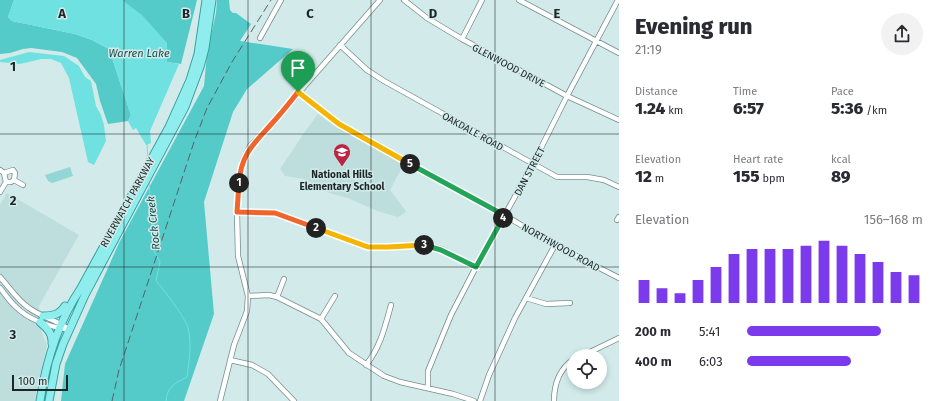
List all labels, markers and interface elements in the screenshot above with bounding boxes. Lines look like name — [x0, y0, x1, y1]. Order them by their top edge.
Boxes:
text: A — [57, 6, 66, 21]
text: B — [182, 6, 190, 21]
text: C — [306, 6, 314, 21]
text: D — [429, 6, 438, 21]
text: E — [554, 6, 561, 21]
text: Evening run — [635, 13, 752, 40]
button: share — [881, 13, 923, 55]
street label: GLENWOOD DRIVE — [470, 42, 547, 90]
text: 21:19 — [635, 42, 662, 57]
water label: Warren Lake — [108, 47, 170, 60]
pin — [281, 51, 315, 92]
icon: arrive — [287, 57, 309, 79]
text: 1 — [10, 59, 16, 74]
text: Distance — [635, 85, 678, 98]
text: Time — [733, 85, 757, 98]
text: Pace — [831, 85, 854, 98]
text: 1.24 — [635, 98, 665, 119]
text: 6:57 — [733, 98, 764, 119]
text: 5:36 — [831, 98, 863, 119]
text: km — [665, 104, 683, 117]
text: /km — [863, 104, 887, 117]
street label: OAKDALE ROAD — [440, 110, 505, 154]
school or university icon: National Hills Elementary School — [332, 142, 352, 167]
street label: DAN STREET — [512, 144, 548, 198]
text: Elevation — [635, 153, 681, 166]
text: Heart rate — [733, 153, 783, 166]
text: kcal — [831, 153, 851, 166]
pin: 5 — [400, 154, 420, 174]
street label: RIVERWATCH PARKWAY — [98, 155, 158, 250]
text: 5 — [407, 157, 413, 170]
text: 12 — [635, 166, 652, 187]
text: 155 — [733, 166, 760, 187]
text: 89 — [831, 166, 850, 187]
place label: National Hills Elementary School — [299, 169, 385, 193]
text: m — [652, 172, 664, 185]
text: bpm — [760, 172, 785, 185]
pin: 1 — [229, 173, 249, 193]
text: 1 — [236, 176, 242, 189]
text: 2 — [10, 193, 17, 208]
water label: Rock Creek — [144, 195, 163, 250]
pin: 4 — [493, 208, 513, 228]
text: 4 — [500, 211, 506, 224]
text: Elevation — [635, 212, 689, 227]
text: 156–168 m — [864, 212, 923, 227]
pin: 2 — [306, 218, 326, 238]
text: 2 — [313, 221, 319, 234]
street label: NORTHWOOD ROAD — [519, 221, 602, 274]
pin: 3 — [414, 235, 434, 255]
text: 3 — [421, 238, 427, 251]
text: 200 m — [635, 324, 671, 339]
text: 5:41 — [699, 324, 720, 339]
text: 3 — [9, 327, 17, 342]
map controls — [567, 349, 607, 389]
button: locate — [567, 349, 607, 389]
text: 400 m — [635, 354, 672, 369]
text: 6:03 — [699, 354, 723, 369]
scale bar — [12, 373, 68, 392]
text: 100 m — [18, 375, 47, 388]

